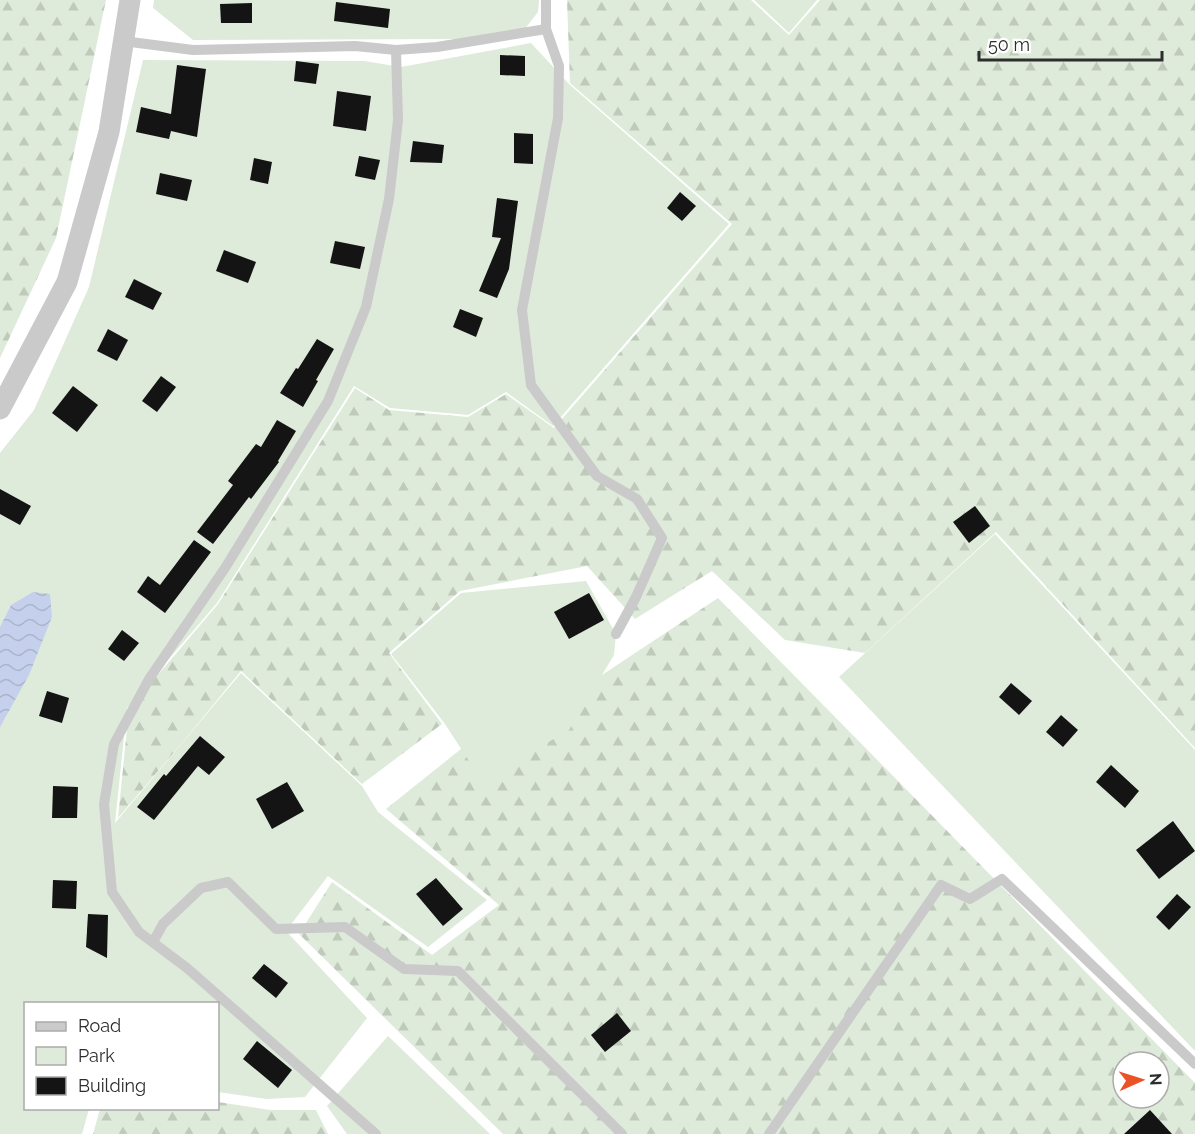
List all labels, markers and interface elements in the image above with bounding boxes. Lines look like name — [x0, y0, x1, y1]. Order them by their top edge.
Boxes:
scale bar — [979, 24, 1162, 62]
text: 50 m — [988, 34, 1030, 55]
legend — [24, 1002, 219, 1110]
text: Road — [78, 1015, 121, 1036]
text: Park — [78, 1045, 115, 1066]
north arrow — [1111, 1050, 1171, 1110]
text: N — [1146, 1073, 1165, 1086]
text: Building — [78, 1075, 146, 1096]

